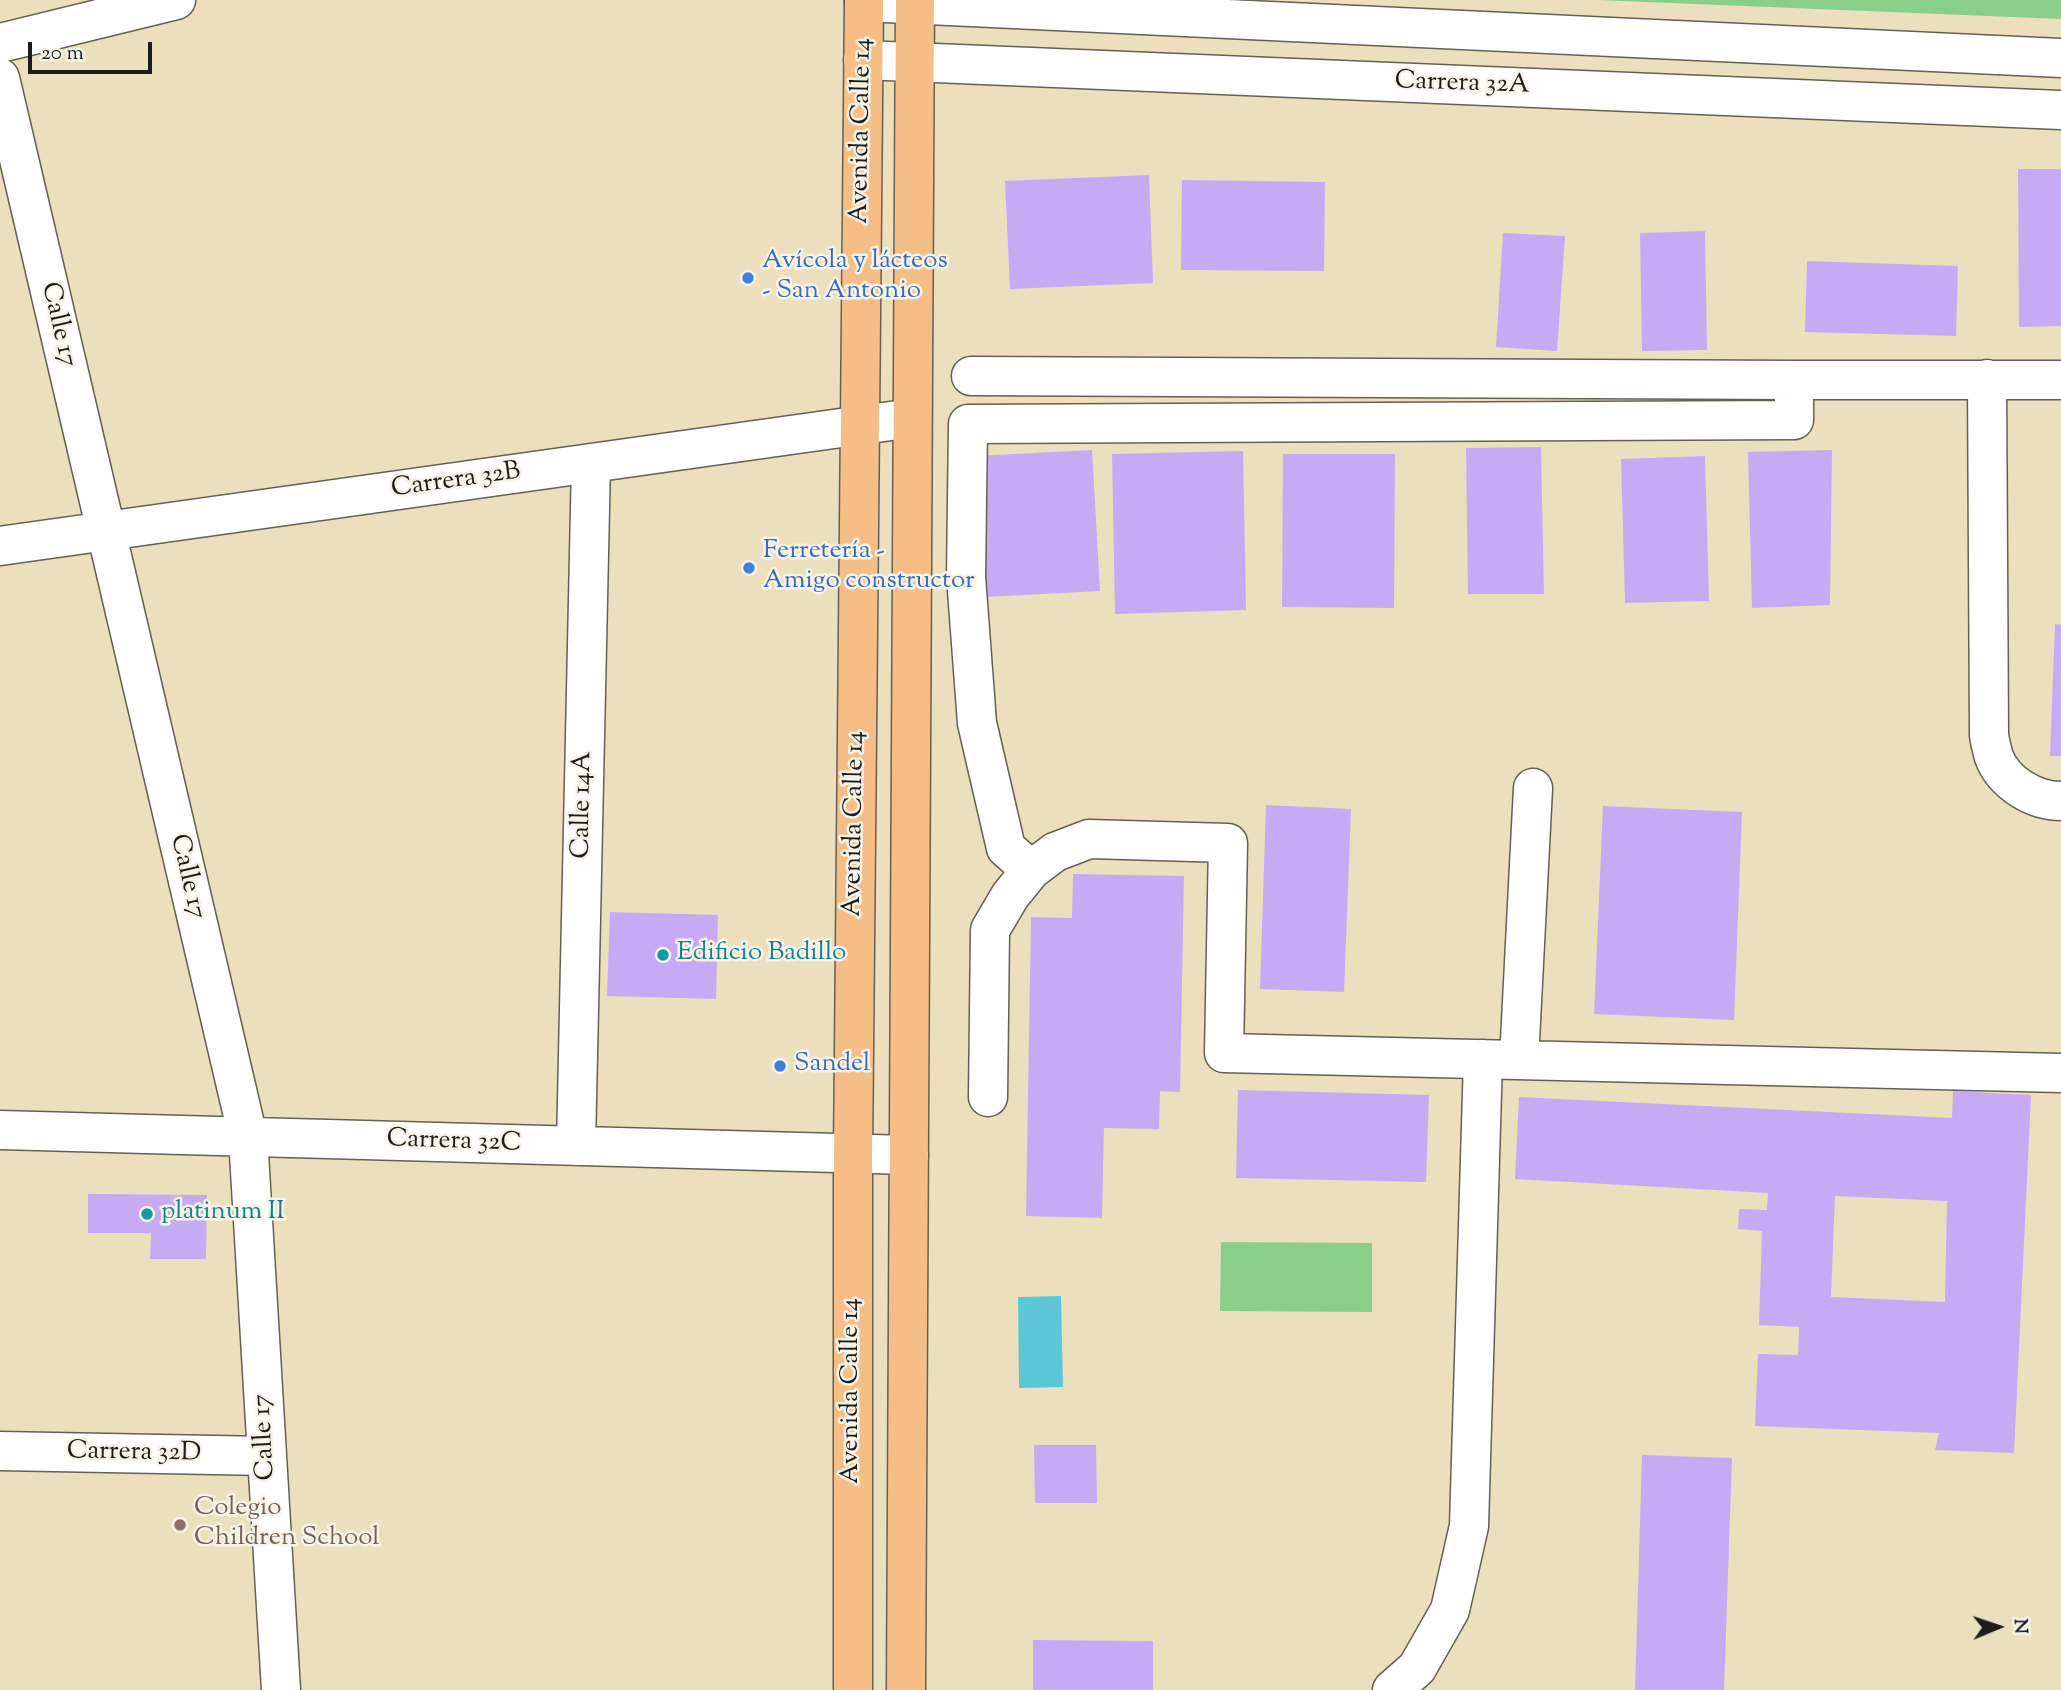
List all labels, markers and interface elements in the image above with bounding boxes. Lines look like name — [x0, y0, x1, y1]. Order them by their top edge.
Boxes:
scale bar — [32, 28, 156, 72]
street label: Avenida Calle 14 — [846, 38, 880, 224]
text: 20 m — [41, 39, 84, 69]
street label: Carrera 32A — [1394, 67, 1530, 103]
place label: Avícola y lácteos - San Antonio — [762, 247, 948, 308]
marker: Avícola y lácteos - San Antonio — [740, 270, 756, 286]
street label: Calle 17 — [32, 279, 82, 371]
street label: Carrera 32B — [389, 457, 523, 507]
place label: Ferretería - Amigo constructor — [763, 537, 975, 598]
marker: Ferretería - Amigo constructor — [741, 560, 757, 576]
street label: Avenida Calle 14 — [839, 731, 873, 917]
street label: Calle 14A — [567, 751, 601, 859]
street label: Calle 17 — [161, 831, 211, 923]
place label: Edificio Badillo — [677, 939, 846, 971]
marker: Edificio Badillo — [655, 947, 671, 963]
place label: Sandel — [794, 1050, 870, 1082]
marker: Sandel — [772, 1058, 788, 1074]
street label: Carrera 32C — [386, 1125, 522, 1161]
place label: platinum II — [161, 1198, 285, 1230]
marker: platinum II — [139, 1206, 155, 1222]
street label: Avenida Calle 14 — [837, 1298, 869, 1484]
street label: Calle 17 — [248, 1393, 284, 1481]
street label: Carrera 32D — [67, 1437, 201, 1471]
place label: Colegio Children School — [194, 1494, 380, 1556]
marker: Colegio Children School — [172, 1517, 188, 1533]
north arrow — [1963, 1592, 2033, 1662]
text: N — [2006, 1618, 2033, 1634]

